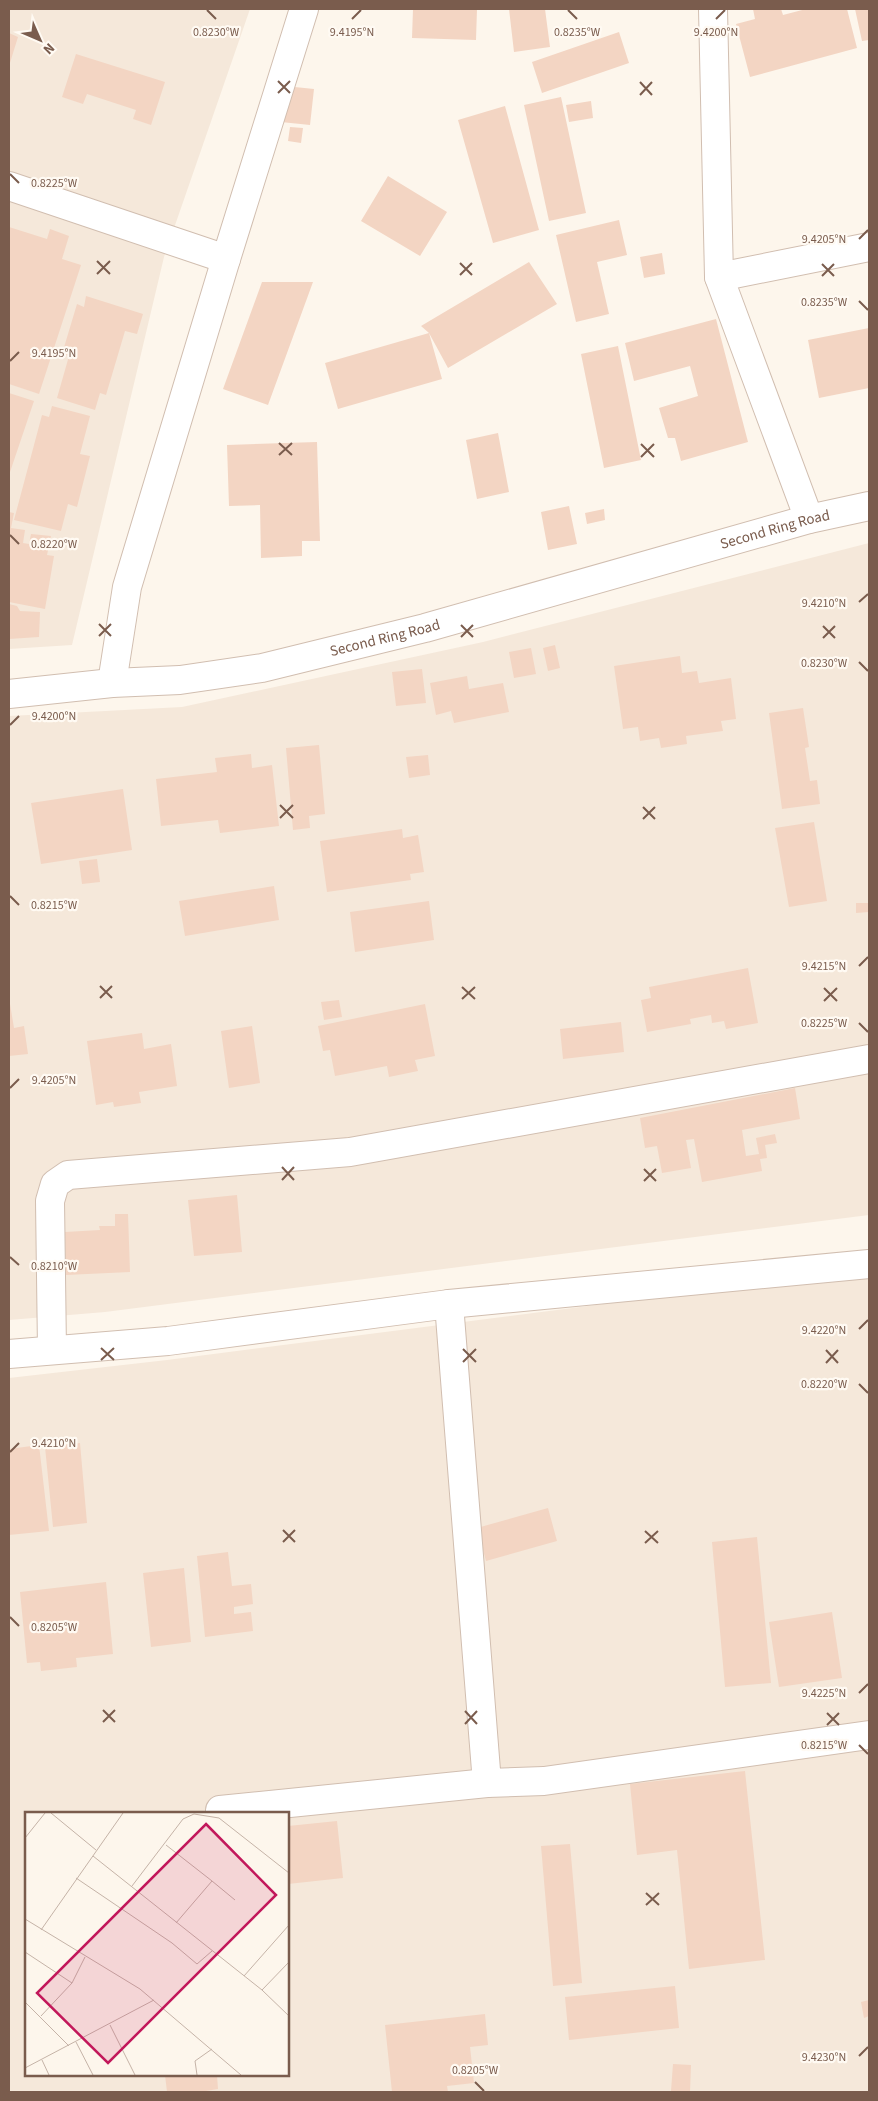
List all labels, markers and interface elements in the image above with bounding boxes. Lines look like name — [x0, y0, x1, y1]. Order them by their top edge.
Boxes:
north arrow — [15, 15, 65, 65]
text: 0.8230°W — [193, 24, 240, 41]
text: 9.4195°N — [330, 24, 374, 41]
text: 0.8235°W — [554, 24, 601, 41]
text: 9.4200°N — [694, 24, 738, 41]
text: N — [38, 38, 59, 59]
text: 0.8225°W — [31, 175, 78, 192]
text: 9.4205°N — [802, 231, 846, 248]
text: 0.8235°W — [801, 294, 848, 311]
text: 9.4195°N — [32, 345, 76, 362]
street label: Second Ring Road — [718, 504, 832, 554]
text: 0.8220°W — [31, 536, 78, 553]
text: 9.4210°N — [802, 595, 846, 612]
street label: Second Ring Road — [327, 614, 442, 662]
text: 0.8230°W — [801, 655, 848, 672]
text: 9.4200°N — [32, 708, 76, 725]
text: 0.8215°W — [31, 897, 78, 914]
text: 9.4215°N — [802, 958, 846, 975]
text: 0.8225°W — [801, 1015, 848, 1032]
text: 9.4205°N — [32, 1072, 76, 1089]
text: 0.8210°W — [31, 1258, 78, 1275]
text: 9.4220°N — [802, 1322, 846, 1339]
text: 0.8220°W — [801, 1376, 848, 1393]
text: 9.4210°N — [32, 1435, 76, 1452]
text: 0.8205°W — [31, 1619, 78, 1636]
text: 9.4225°N — [802, 1685, 846, 1702]
text: 0.8215°W — [801, 1737, 848, 1754]
inset map — [25, 1812, 289, 2076]
text: 9.4230°N — [802, 2049, 846, 2066]
text: 0.8205°W — [452, 2062, 499, 2079]

